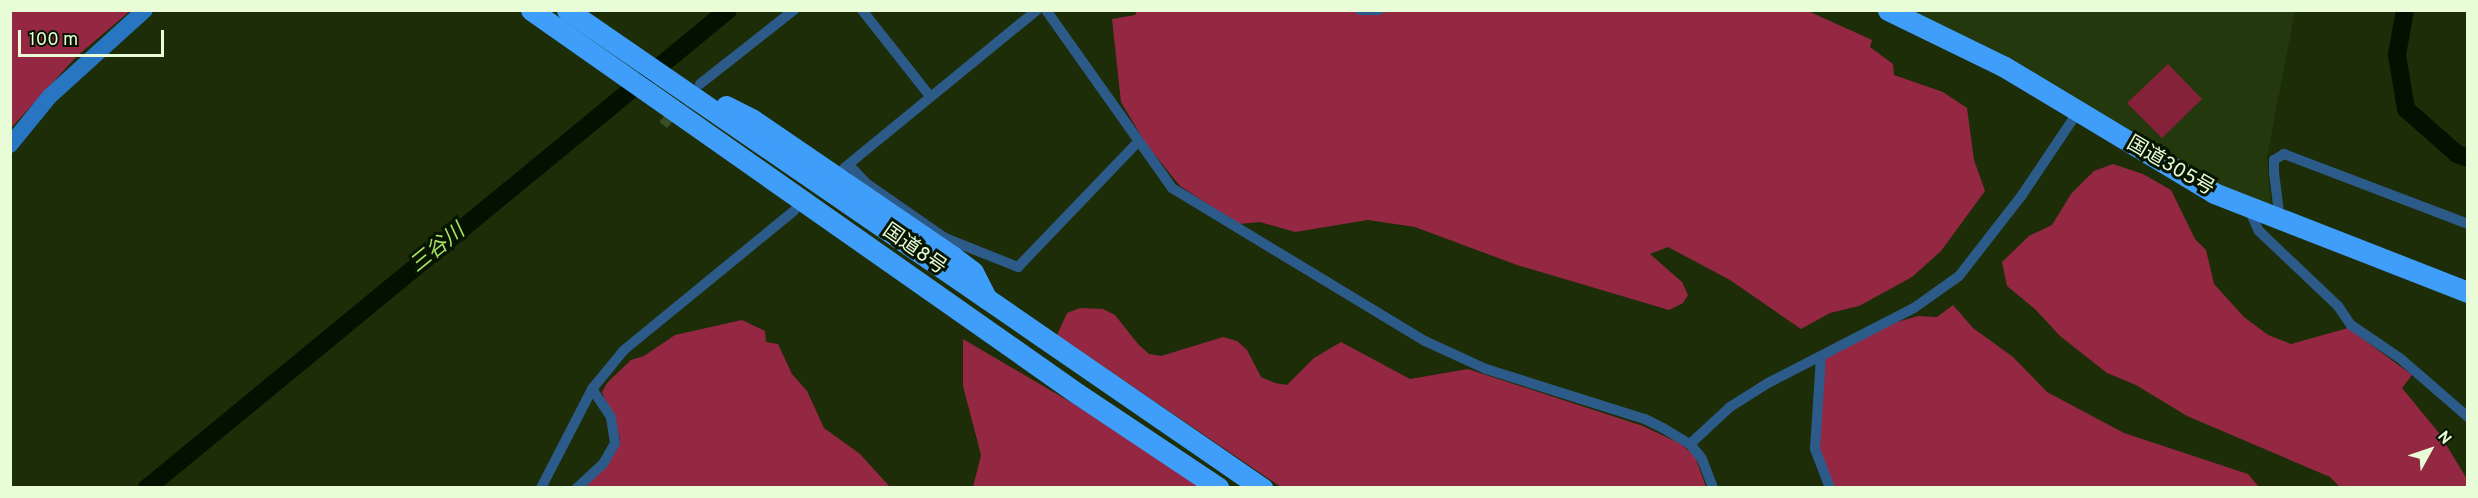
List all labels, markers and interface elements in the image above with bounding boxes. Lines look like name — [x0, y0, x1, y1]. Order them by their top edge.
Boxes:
scale bar — [21, 18, 166, 56]
text: 100 m — [29, 29, 78, 52]
street label: 国道305号 — [2122, 132, 2218, 202]
water label: 三谷川 — [406, 219, 470, 279]
street label: 国道8号 — [878, 219, 950, 281]
north arrow — [2400, 420, 2460, 480]
text: N — [2432, 428, 2455, 449]

